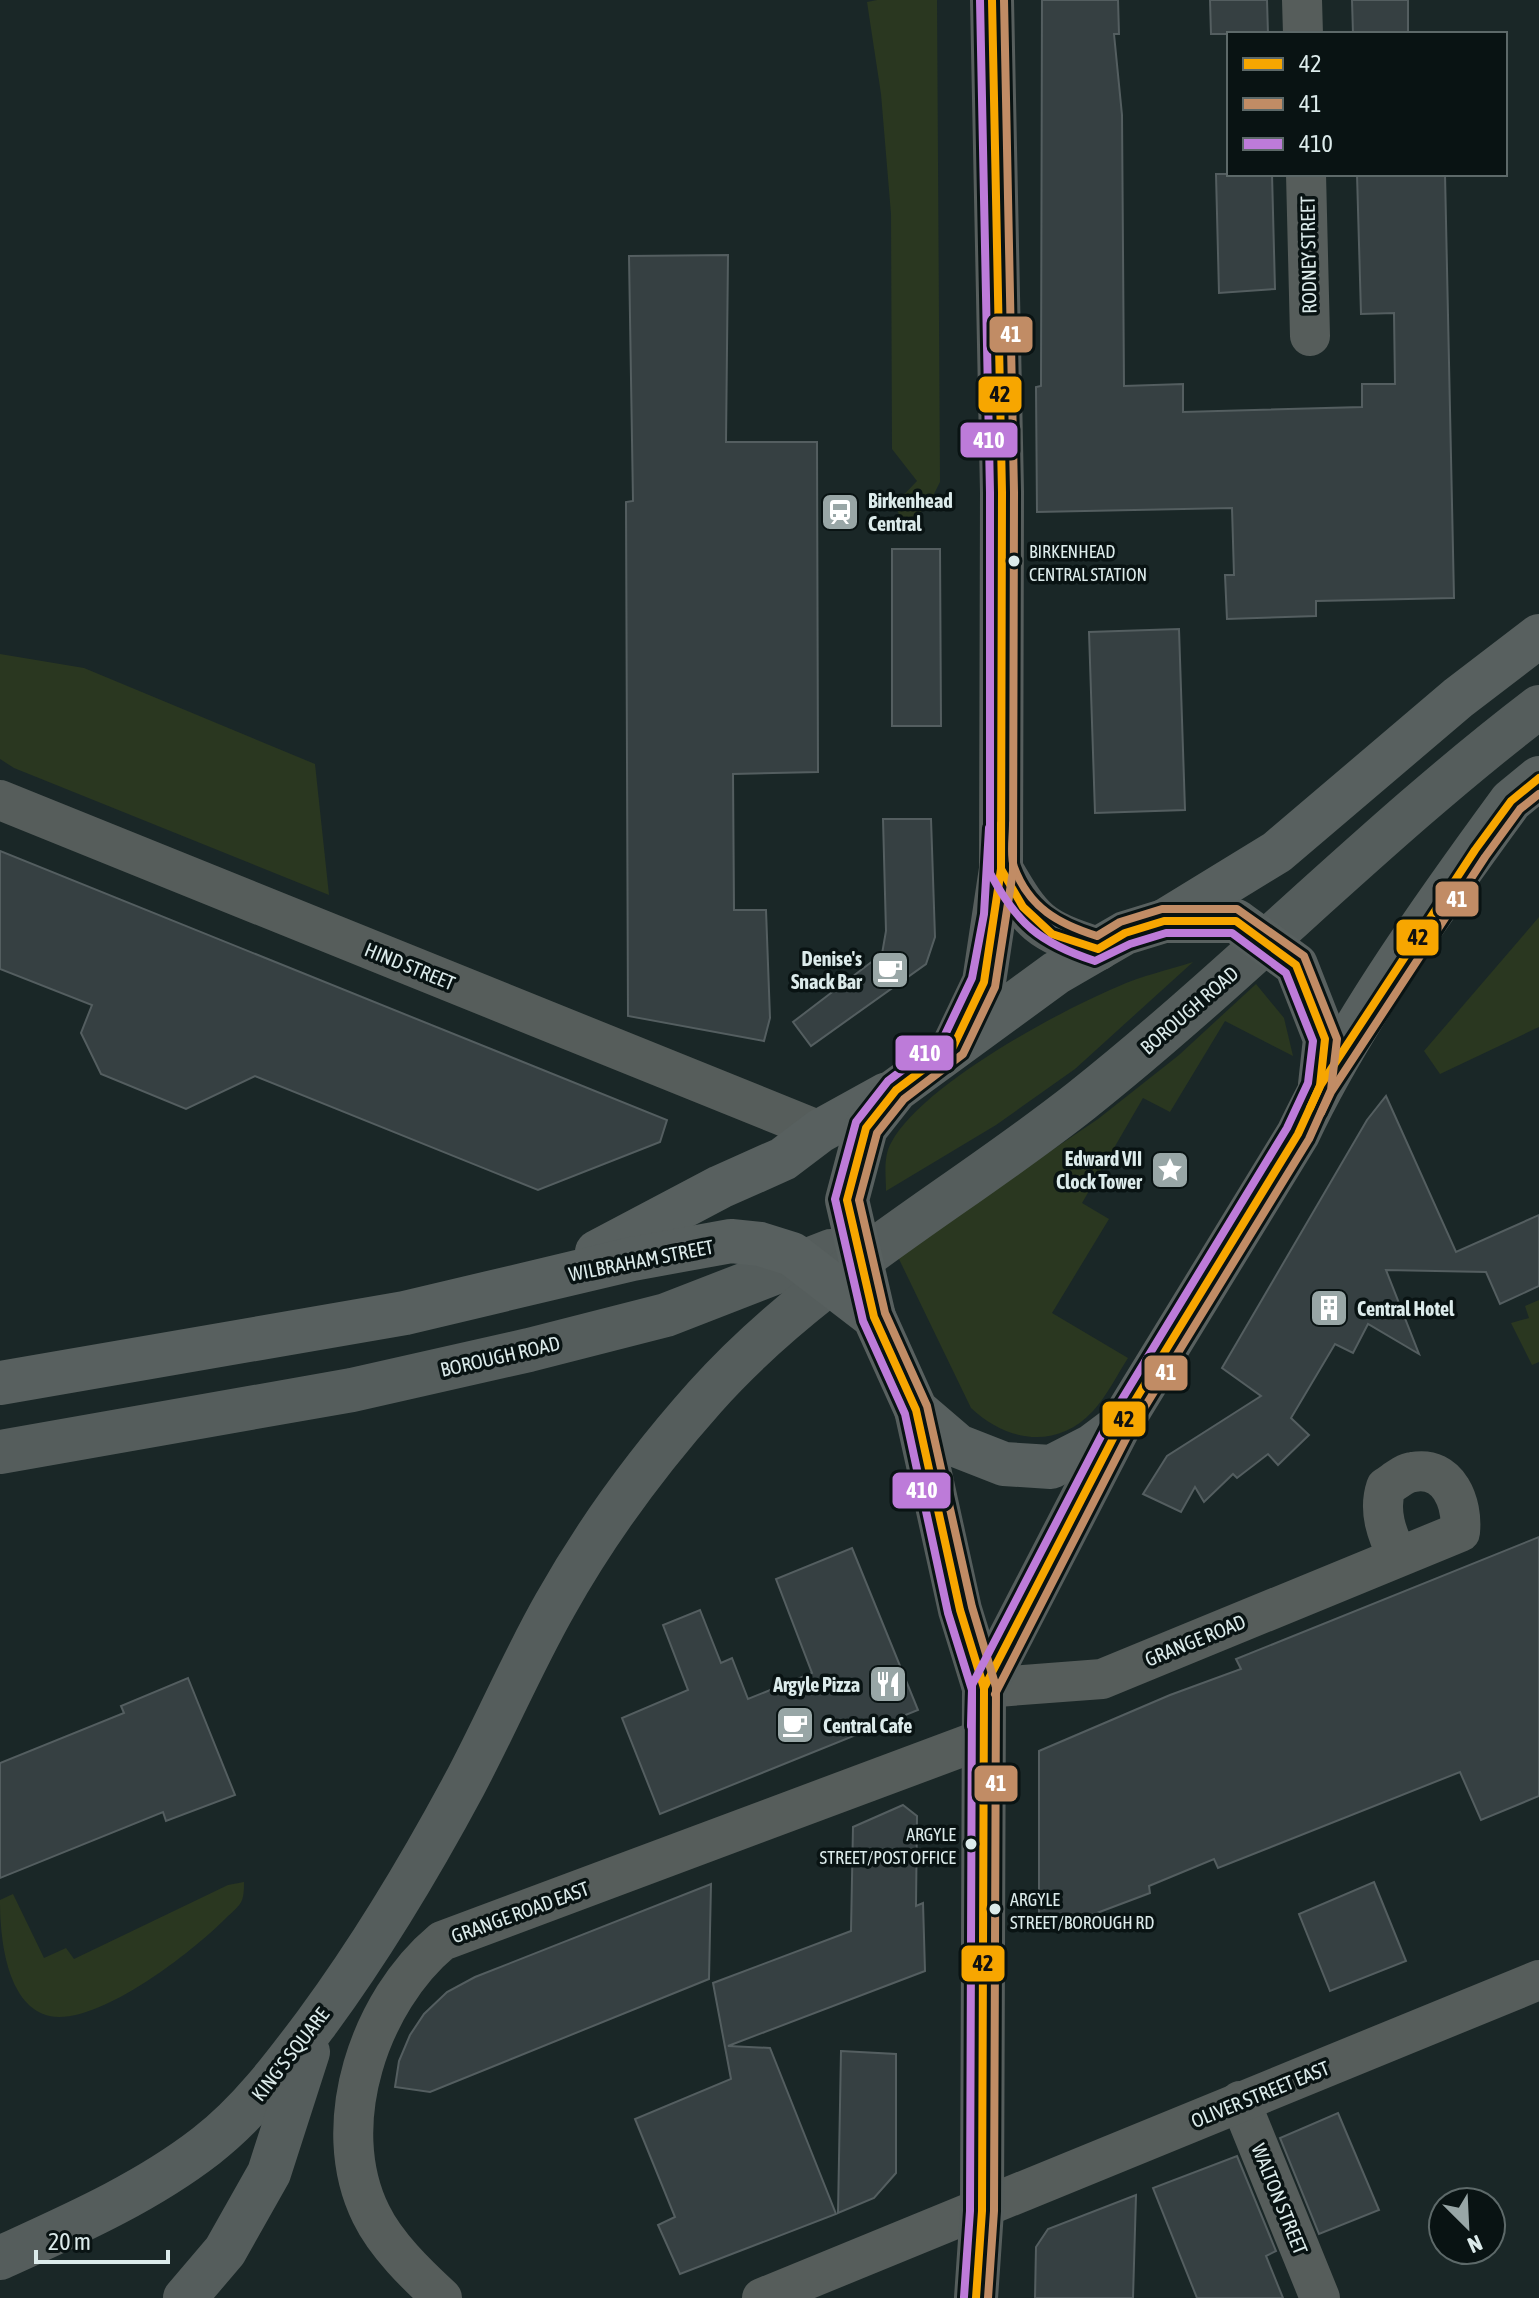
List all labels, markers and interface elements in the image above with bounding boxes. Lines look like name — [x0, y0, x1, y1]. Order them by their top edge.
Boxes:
legend — [1227, 32, 1507, 176]
text: 42 — [1299, 50, 1322, 77]
text: 41 — [1299, 90, 1322, 117]
text: 410 — [1299, 130, 1333, 157]
street label: RODNEY STREET — [1295, 196, 1321, 314]
line badge: 41 — [988, 315, 1034, 354]
text: 41 — [1000, 321, 1021, 347]
line badge: 42 — [977, 375, 1023, 414]
text: 42 — [989, 381, 1010, 407]
line badge: 410 — [959, 421, 1019, 459]
text: 410 — [972, 427, 1005, 453]
place label: Birkenhead Central — [868, 489, 953, 535]
station icon: Birkenhead Central — [819, 491, 861, 533]
place label: BIRKENHEAD CENTRAL STATION — [1029, 541, 1147, 585]
marker: BIRKENHEAD CENTRAL STATION — [1006, 553, 1022, 569]
line badge: 41 — [1434, 880, 1480, 918]
text: 41 — [1446, 886, 1467, 912]
line badge: 42 — [1395, 918, 1440, 957]
text: 42 — [1407, 924, 1428, 950]
street label: HIND STREET — [361, 937, 459, 995]
place label: Denise's Snack Bar — [791, 947, 863, 993]
cafe icon: Denise's Snack Bar — [869, 949, 911, 991]
street label: BOROUGH ROAD — [1135, 961, 1243, 1059]
line badge: 410 — [894, 1034, 955, 1072]
text: 410 — [908, 1040, 941, 1066]
place label: Edward VII Clock Tower — [1056, 1147, 1143, 1193]
place icon: Edward VII Clock Tower — [1149, 1149, 1191, 1191]
street label: WILBRAHAM STREET — [567, 1235, 716, 1285]
building icon: Central Hotel — [1308, 1287, 1350, 1329]
place label: Central Hotel — [1357, 1297, 1455, 1320]
street label: BOROUGH ROAD — [438, 1331, 562, 1381]
line badge: 41 — [1143, 1354, 1189, 1392]
text: 41 — [1155, 1359, 1176, 1385]
line badge: 42 — [1101, 1400, 1147, 1438]
text: 42 — [1113, 1406, 1134, 1432]
line badge: 410 — [891, 1471, 952, 1510]
text: 410 — [905, 1477, 938, 1503]
street label: GRANGE ROAD — [1141, 1609, 1249, 1671]
restaurant icon: Argyle Pizza — [867, 1663, 909, 1705]
place label: Argyle Pizza — [772, 1673, 860, 1696]
cafe icon: Central Cafe — [774, 1704, 816, 1746]
place label: Central Cafe — [823, 1714, 912, 1737]
line badge: 41 — [973, 1764, 1019, 1803]
text: 41 — [985, 1770, 1006, 1796]
place label: ARGYLE STREET/POST OFFICE — [820, 1824, 956, 1868]
marker: ARGYLE STREET/POST OFFICE — [963, 1836, 979, 1852]
street label: GRANGE ROAD EAST — [448, 1876, 592, 1948]
place label: ARGYLE STREET/BOROUGH RD — [1010, 1889, 1154, 1933]
marker: ARGYLE STREET/BOROUGH RD — [987, 1901, 1003, 1917]
line badge: 42 — [960, 1944, 1006, 1983]
text: 42 — [972, 1950, 993, 1976]
street label: KING'S SQUARE — [246, 2002, 334, 2105]
street label: OLIVER STREET EAST — [1188, 2056, 1333, 2132]
street label: WALTON STREET — [1247, 2140, 1313, 2258]
north arrow — [1427, 2186, 1507, 2266]
scale bar — [36, 2214, 168, 2264]
text: 20 m — [48, 2228, 91, 2255]
text: N — [1464, 2230, 1486, 2259]

